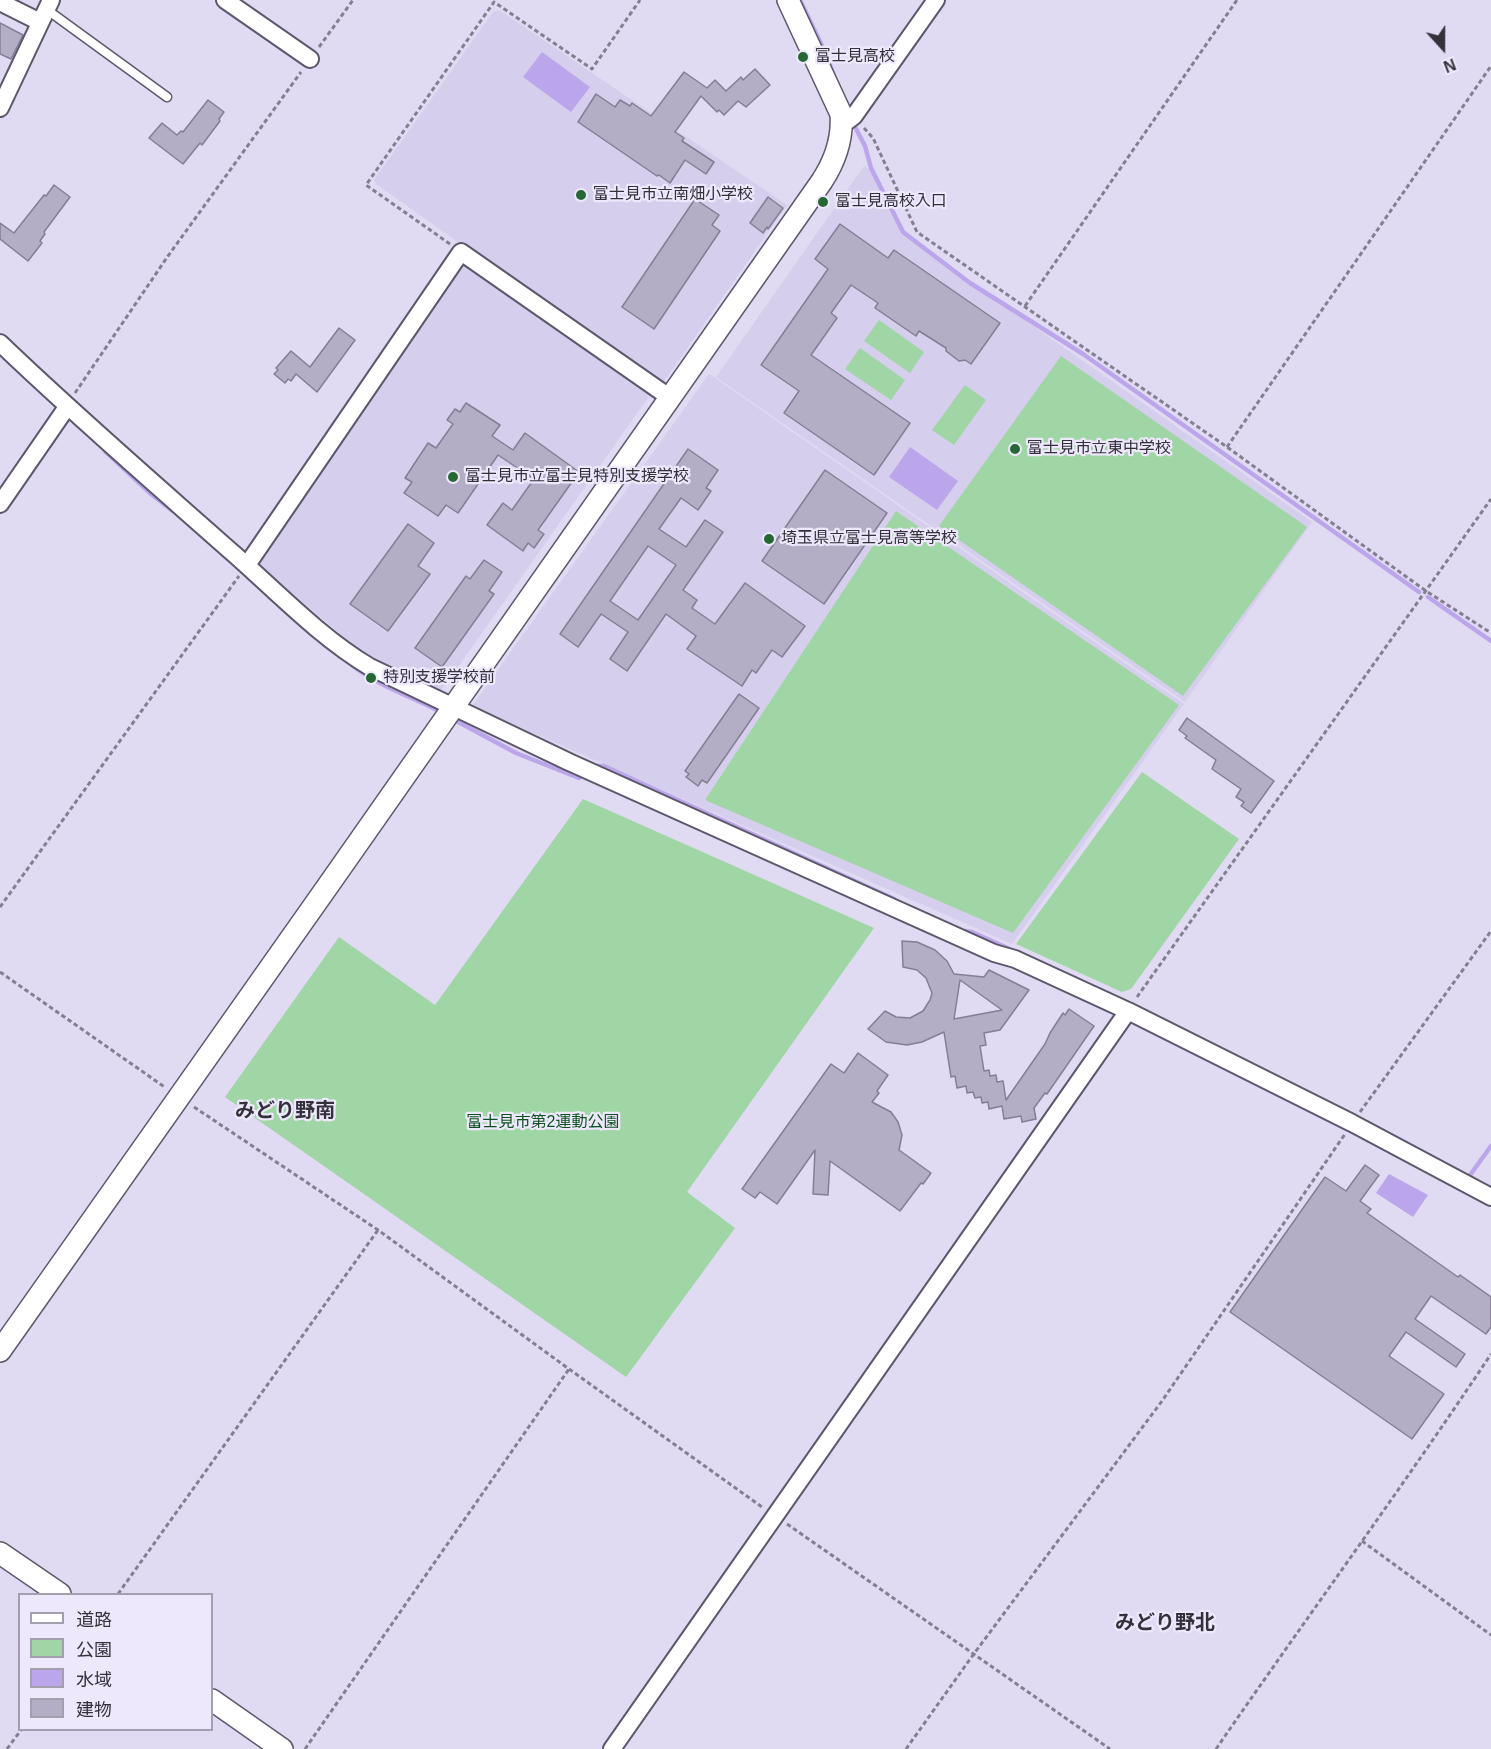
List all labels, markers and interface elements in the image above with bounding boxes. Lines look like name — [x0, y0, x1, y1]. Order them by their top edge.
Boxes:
north arrow — [1413, 18, 1473, 78]
place label: 富士見高校 — [815, 47, 895, 67]
marker: 富士見高校 — [796, 50, 810, 64]
text: N — [1441, 55, 1458, 75]
place label: 富士見市立南畑小学校 — [593, 185, 753, 205]
marker: 富士見市立南畑小学校 — [574, 188, 588, 202]
place label: 富士見高校入口 — [835, 192, 947, 212]
marker: 富士見高校入口 — [816, 195, 830, 209]
place label: 富士見市立東中学校 — [1027, 439, 1171, 459]
marker: 富士見市立東中学校 — [1008, 442, 1022, 456]
place label: 富士見市立富士見特別支援学校 — [465, 467, 689, 487]
marker: 富士見市立富士見特別支援学校 — [446, 470, 460, 484]
place label: 埼玉県立富士見高等学校 — [781, 529, 957, 549]
marker: 埼玉県立富士見高等学校 — [762, 532, 776, 546]
place label: 特別支援学校前 — [383, 668, 495, 688]
marker: 特別支援学校前 — [364, 671, 378, 685]
district label: みどり野南 — [235, 1099, 335, 1123]
park label: 富士見市第2運動公園 — [467, 1113, 619, 1133]
legend — [18, 1593, 213, 1731]
text: 道路 — [76, 1610, 112, 1630]
district label: みどり野北 — [1115, 1611, 1215, 1635]
text: 公園 — [76, 1640, 112, 1660]
text: 水域 — [76, 1670, 112, 1690]
text: 建物 — [76, 1700, 112, 1720]

